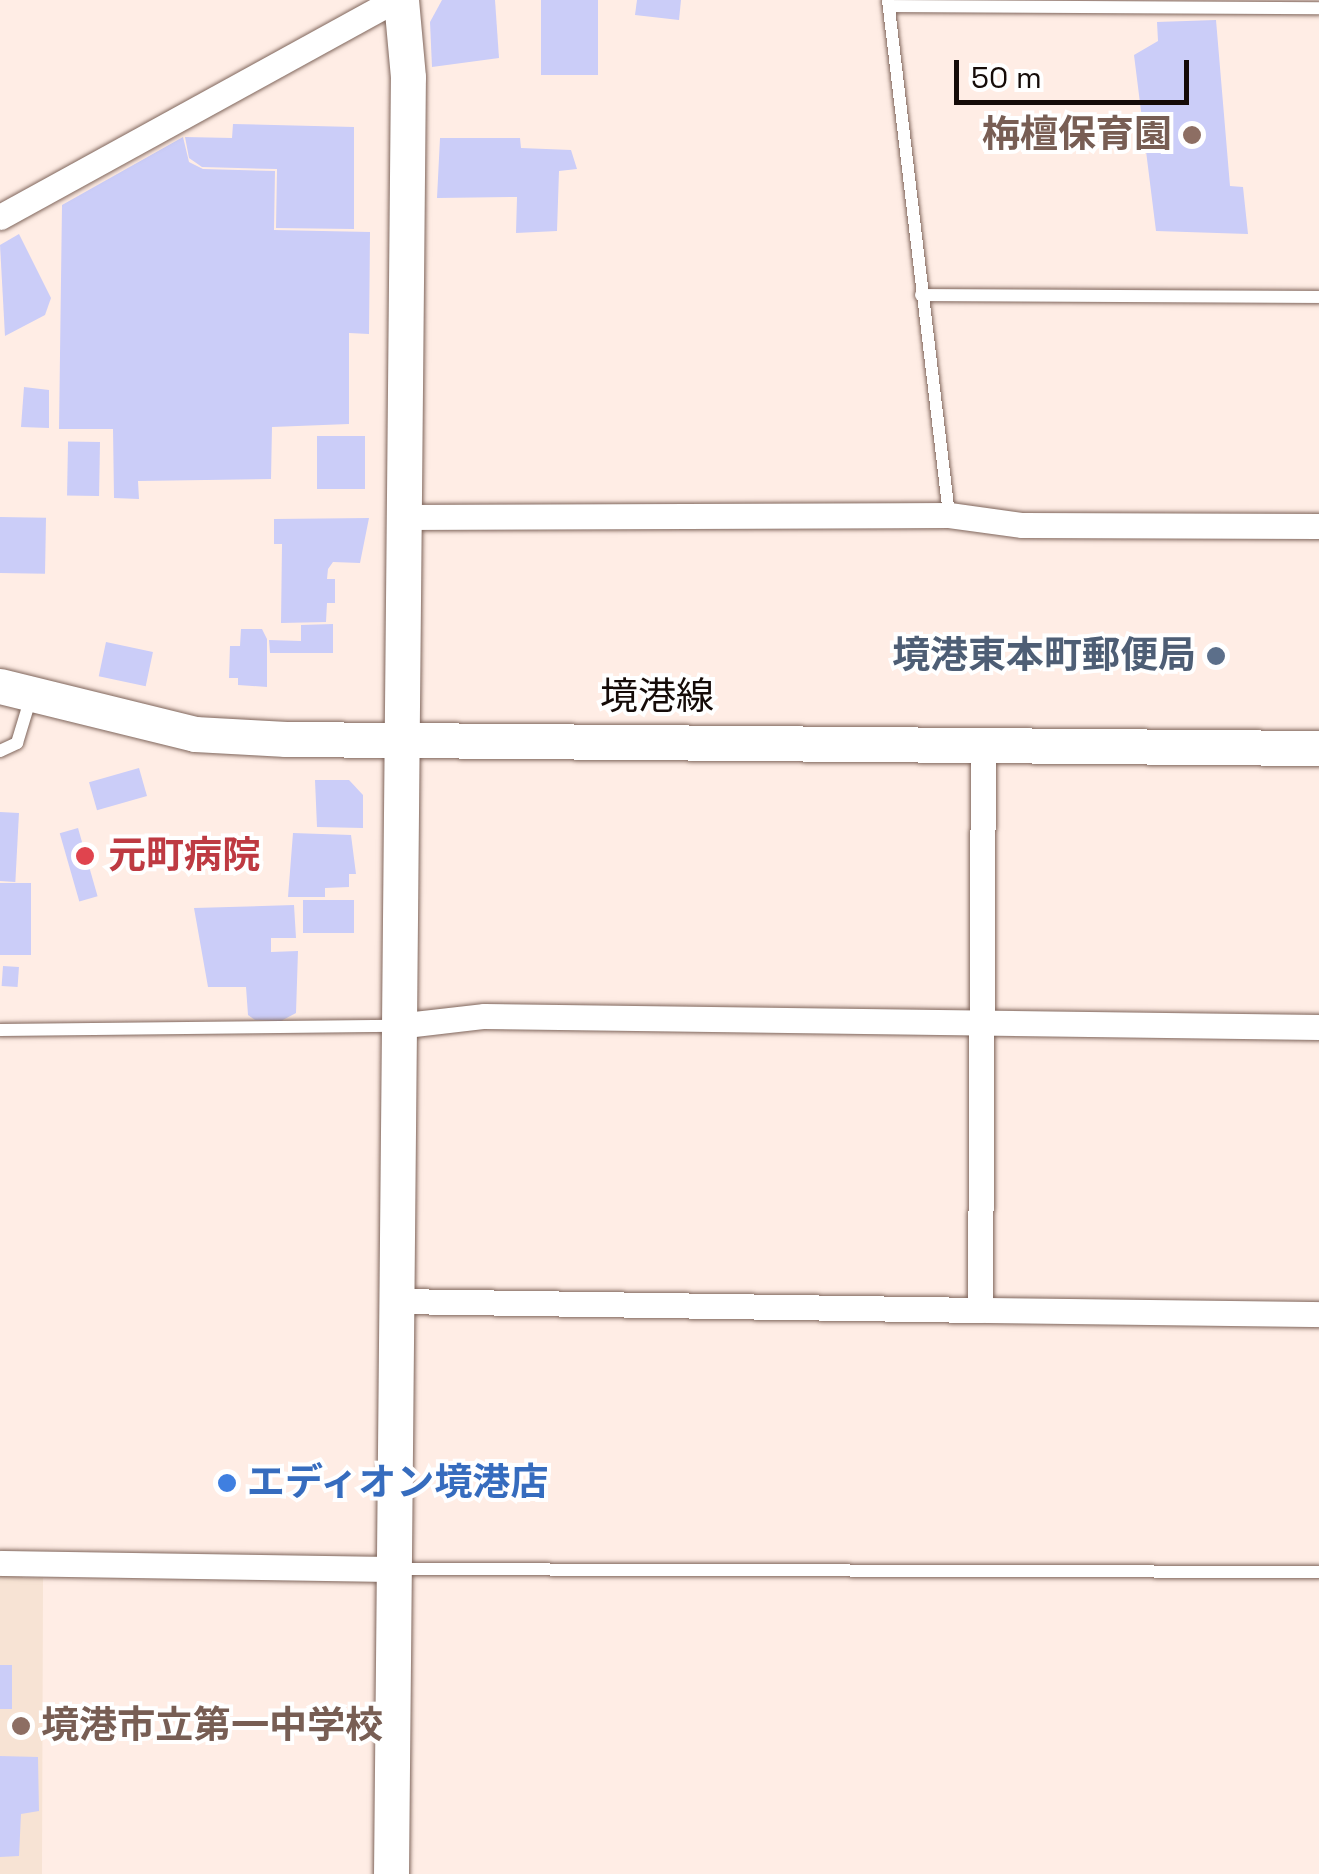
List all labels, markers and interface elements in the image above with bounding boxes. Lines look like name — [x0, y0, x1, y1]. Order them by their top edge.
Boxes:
scale bar — [959, 40, 1194, 102]
text: 50 m — [971, 58, 1042, 97]
place label: 栴檀保育園 — [982, 112, 1172, 158]
marker: 栴檀保育園 — [1181, 124, 1203, 146]
place label: 境港東本町郵便局 — [892, 633, 1196, 679]
marker: 境港東本町郵便局 — [1205, 645, 1227, 667]
street label: 境港線 — [600, 674, 714, 720]
place label: 元町病院 — [108, 833, 260, 879]
marker: 元町病院 — [72, 843, 98, 869]
place label: エディオン境港店 — [247, 1460, 551, 1506]
marker: エディオン境港店 — [216, 1472, 238, 1494]
place label: 境港市立第一中学校 — [41, 1703, 383, 1749]
marker: 境港市立第一中学校 — [10, 1715, 32, 1737]

